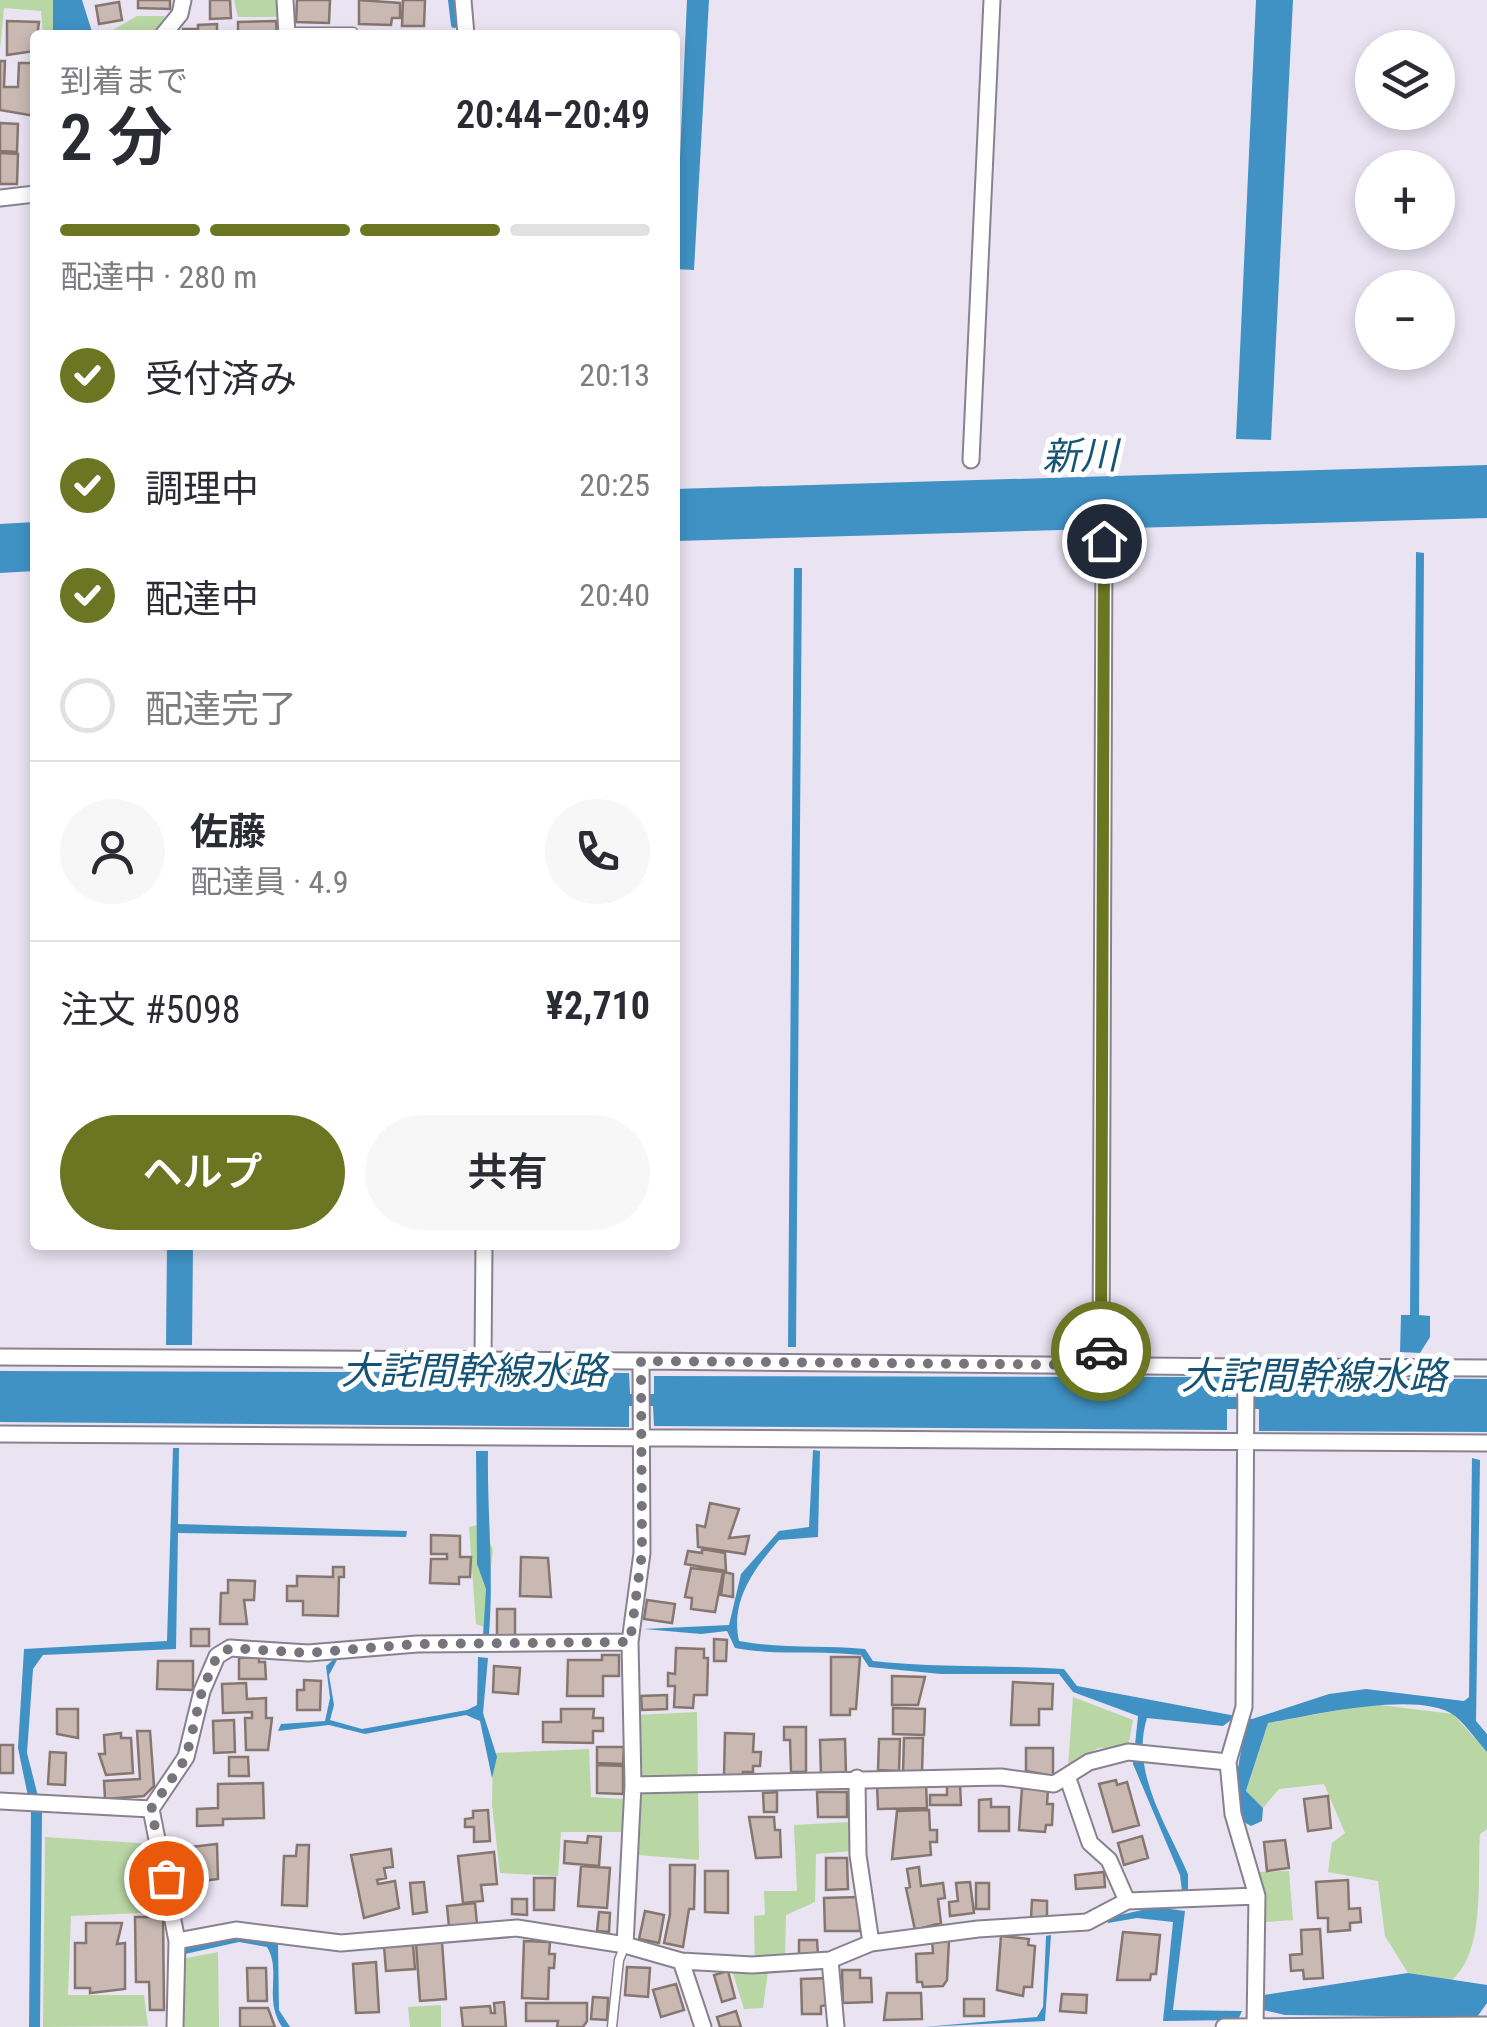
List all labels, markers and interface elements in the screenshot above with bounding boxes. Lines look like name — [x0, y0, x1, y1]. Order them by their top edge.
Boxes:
map controls — [1355, 30, 1455, 370]
button: layers — [1355, 30, 1455, 130]
text: 到着まで — [60, 62, 188, 100]
text: 20:44–20:49 — [456, 93, 650, 137]
text: 2 分 — [60, 100, 173, 176]
button: + — [1355, 150, 1455, 250]
text: 配達中 · 280 m — [60, 258, 257, 296]
button: − — [1355, 270, 1455, 370]
icon: check — [60, 348, 115, 403]
text: 20:13 — [579, 356, 650, 394]
text: 受付済み — [145, 357, 297, 401]
water label: 新川 — [1042, 433, 1122, 479]
icon: check — [60, 458, 115, 513]
text: 20:25 — [579, 466, 650, 504]
text: 調理中 — [145, 467, 259, 511]
pin — [1062, 499, 1147, 584]
icon: home — [1077, 514, 1132, 569]
icon: check — [60, 568, 115, 623]
text: 20:40 — [579, 576, 650, 614]
text: 配達中 — [145, 577, 259, 621]
text: 配達完了 — [145, 687, 297, 731]
button: person — [60, 799, 165, 904]
button: phone — [545, 799, 650, 904]
text: 佐藤 — [190, 810, 266, 854]
text: 配達員 · 4.9 — [190, 863, 349, 901]
text: ¥2,710 — [546, 984, 650, 1028]
text: 注文 #5098 — [60, 988, 241, 1032]
button: ヘルプ — [60, 1115, 345, 1230]
button: 共有 — [365, 1115, 650, 1230]
courier — [1051, 1301, 1151, 1401]
icon: car — [1074, 1324, 1129, 1379]
water label: 大詫間幹線水路 — [341, 1349, 610, 1393]
water label: 大詫間幹線水路 — [1181, 1354, 1450, 1398]
pin — [124, 1836, 209, 1921]
icon: bag — [139, 1851, 194, 1906]

